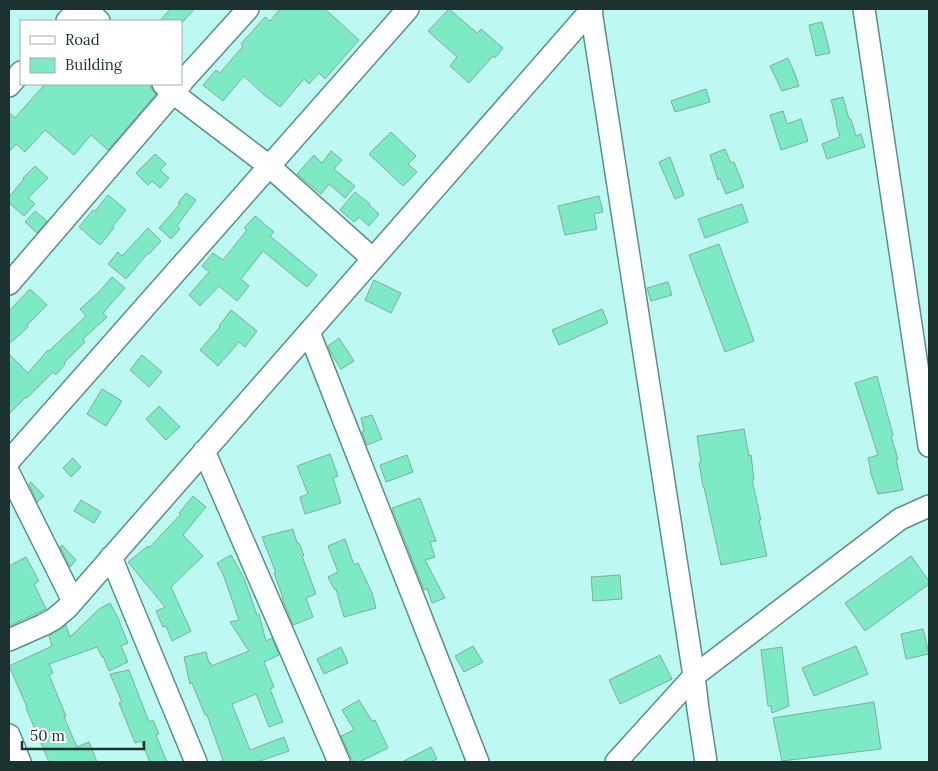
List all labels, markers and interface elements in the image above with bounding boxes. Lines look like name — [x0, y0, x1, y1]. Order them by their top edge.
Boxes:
legend — [20, 20, 182, 85]
text: Road — [65, 30, 100, 49]
text: Building — [65, 55, 123, 74]
scale bar — [22, 718, 145, 750]
text: 50 m — [30, 726, 65, 745]

